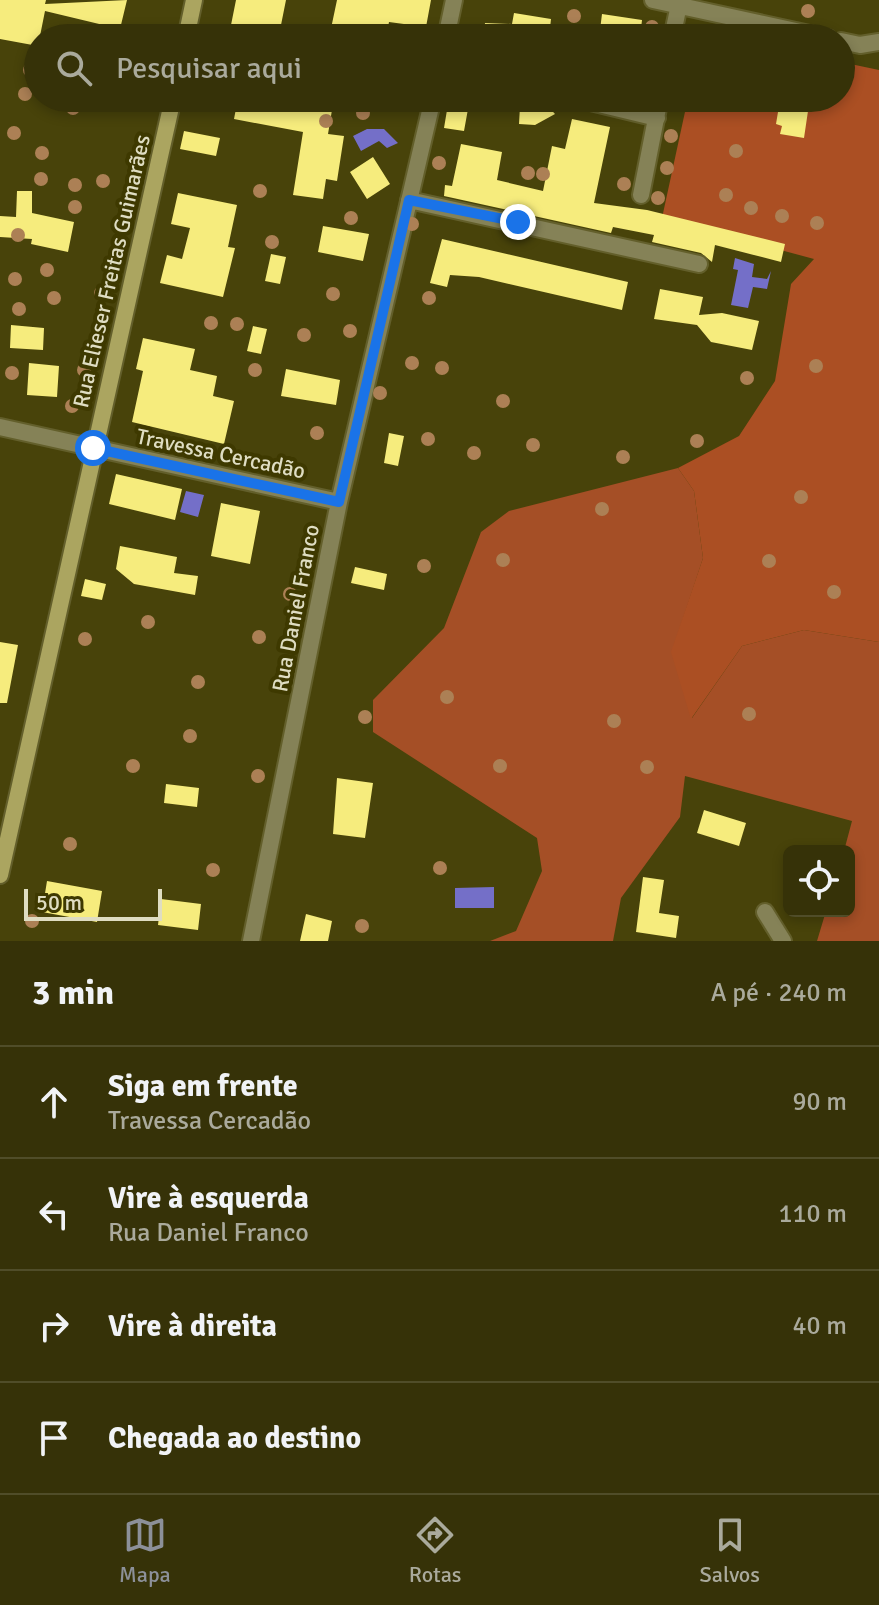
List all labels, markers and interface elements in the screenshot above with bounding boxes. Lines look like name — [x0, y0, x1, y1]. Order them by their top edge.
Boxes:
search box — [24, 24, 855, 112]
icon: search — [52, 46, 96, 90]
text: Pesquisar aqui — [116, 50, 302, 87]
street label: Rua Elieser Freitas Guimarães — [67, 132, 156, 410]
route end — [500, 204, 536, 240]
street label: Travessa Cercadão — [134, 422, 308, 485]
route start — [75, 430, 111, 466]
street label: Rua Daniel Franco — [266, 522, 325, 694]
map controls — [783, 845, 855, 917]
button: locate — [783, 845, 855, 917]
scale bar — [24, 885, 162, 921]
text: 50 m — [36, 889, 82, 916]
text: 3 min — [32, 972, 114, 1014]
text: A pé · 240 m — [711, 977, 847, 1009]
text: Siga em frente — [108, 1068, 298, 1105]
icon: ahead — [32, 1080, 76, 1124]
text: 90 m — [792, 1086, 847, 1118]
text: Travessa Cercadão — [108, 1105, 311, 1137]
text: Vire à esquerda — [108, 1180, 309, 1217]
icon: left — [32, 1192, 76, 1236]
text: 110 m — [778, 1198, 847, 1230]
text: Rua Daniel Franco — [108, 1217, 309, 1249]
icon: right — [32, 1304, 76, 1348]
text: Vire à direita — [108, 1308, 277, 1345]
text: 40 m — [792, 1310, 847, 1342]
icon: arrive — [32, 1416, 76, 1460]
text: Chegada ao destino — [108, 1420, 361, 1457]
tab: Mapa — [119, 1513, 171, 1588]
tab: Rotas — [409, 1513, 461, 1588]
tab: Salvos — [700, 1513, 760, 1588]

